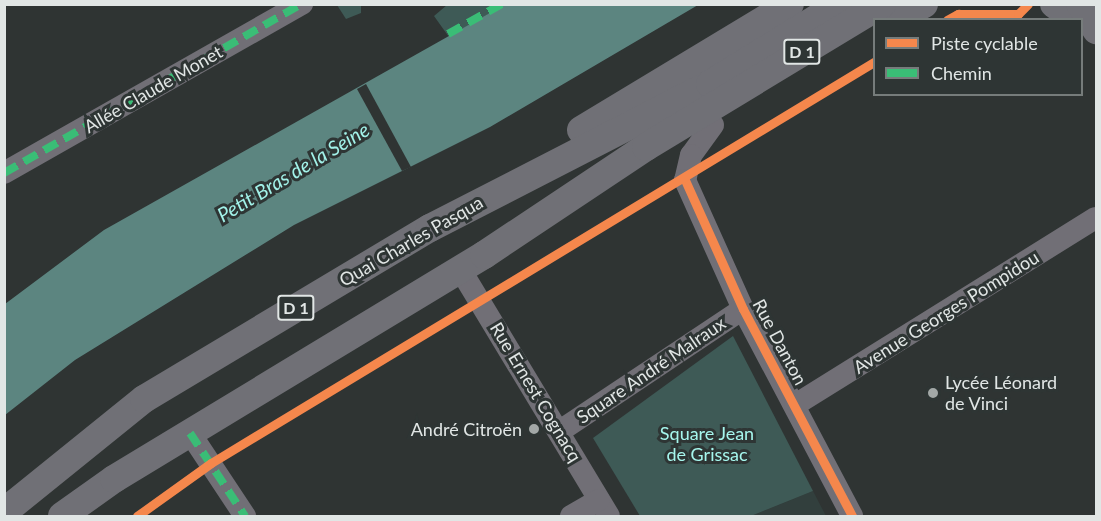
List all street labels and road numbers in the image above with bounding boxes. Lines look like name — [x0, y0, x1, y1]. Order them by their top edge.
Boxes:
road number: D 1 — [782, 39, 822, 65]
street label: Allée Claude Monet — [80, 41, 226, 137]
street label: Quai Charles Pasqua — [335, 191, 487, 291]
street label: Avenue Georges Pompidou — [849, 246, 1043, 378]
road number: D 1 — [276, 295, 316, 321]
street label: Rue Danton — [748, 295, 812, 389]
street label: Square André Malraux — [572, 312, 730, 428]
street label: Rue Ernest Cognacq — [486, 318, 586, 466]

